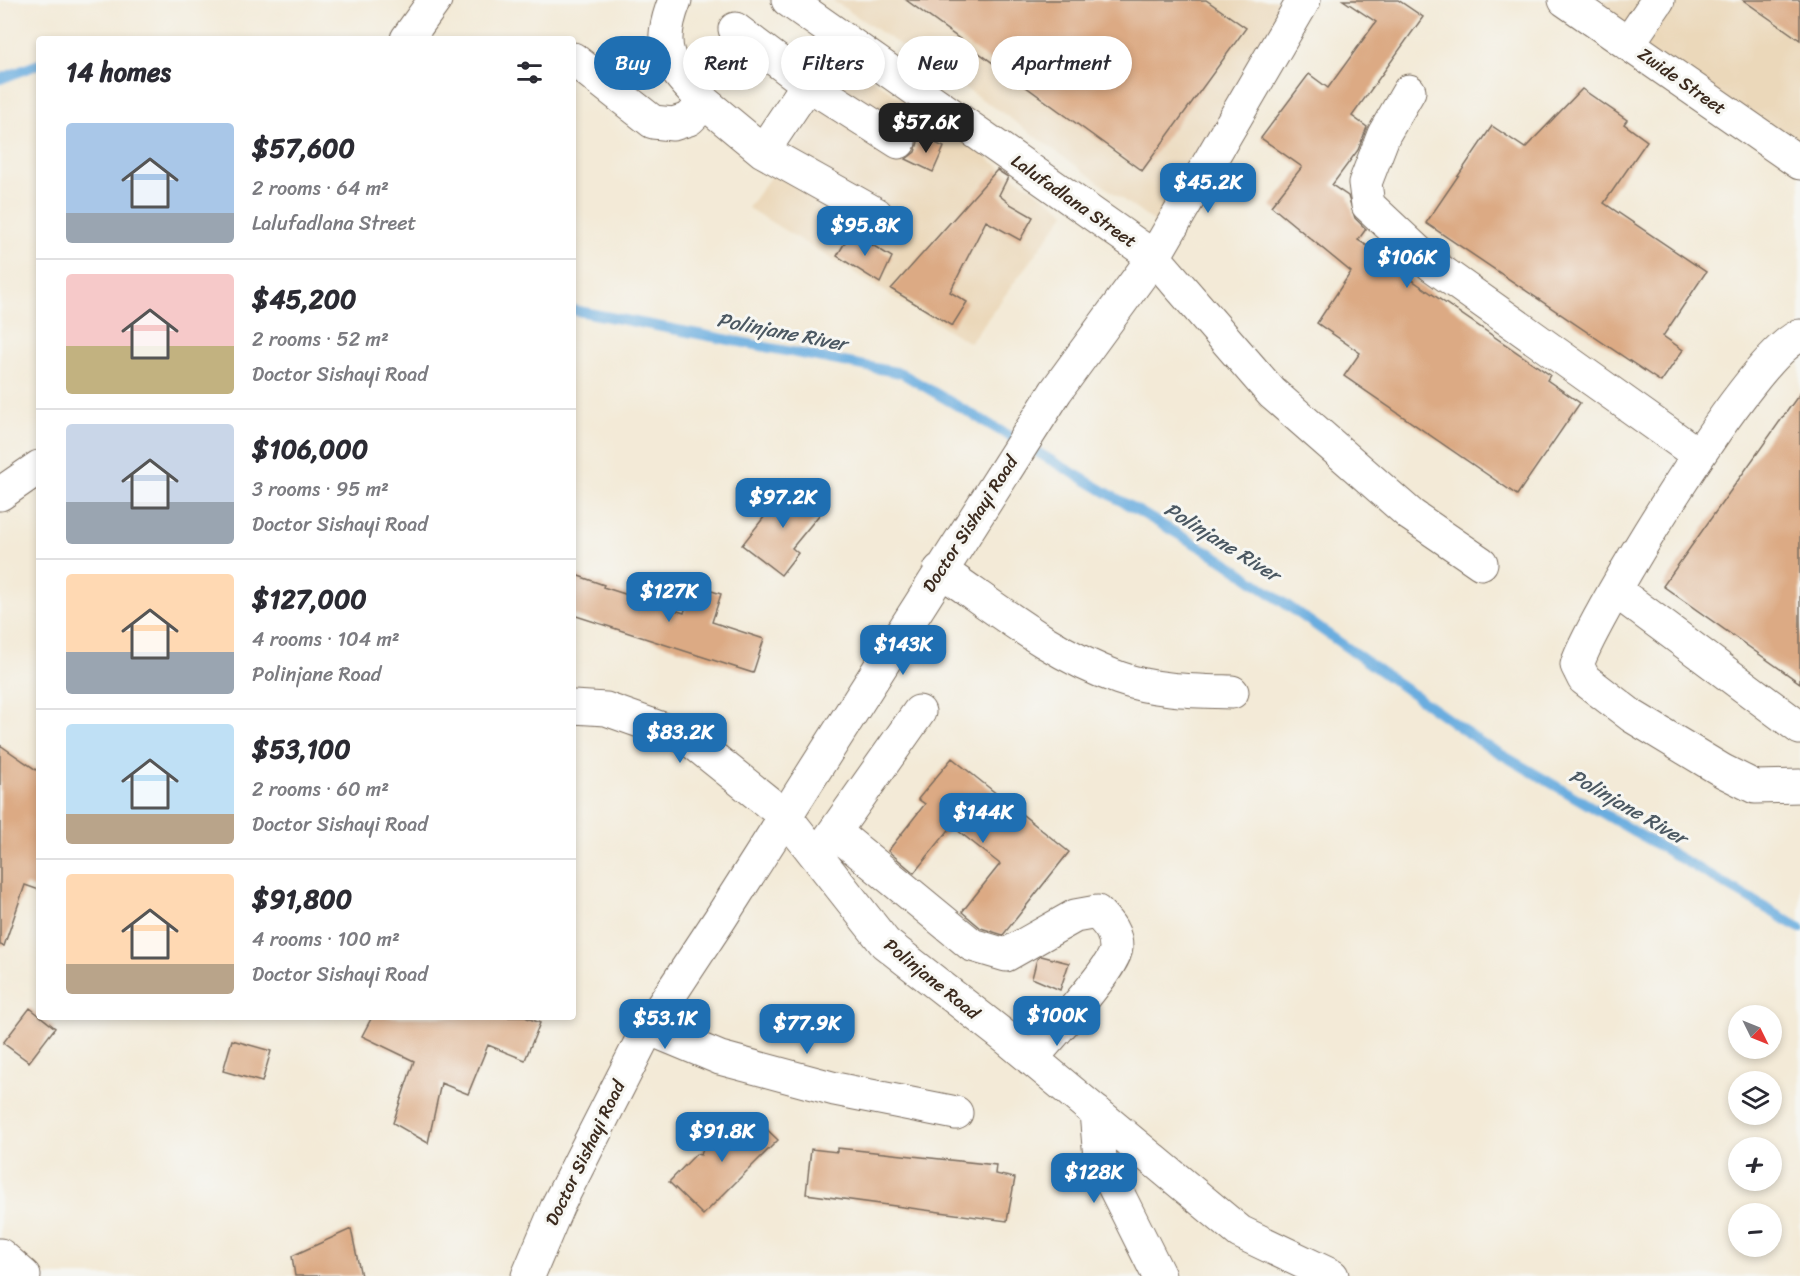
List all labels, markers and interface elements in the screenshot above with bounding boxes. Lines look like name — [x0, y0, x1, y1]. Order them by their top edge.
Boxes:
chip: Buy — [594, 36, 671, 90]
chip: Rent — [683, 36, 769, 90]
chip: Filters — [781, 36, 885, 90]
chip: New — [897, 36, 979, 90]
chip: Apartment — [991, 36, 1132, 90]
street label: Zwide Street — [1631, 39, 1733, 124]
text: 14 homes — [66, 49, 171, 95]
icon: filters — [513, 56, 546, 89]
pin: $57.6K — [877, 103, 975, 154]
text: $57.6K — [893, 105, 959, 140]
text: $57,600 — [252, 125, 355, 171]
street label: Lalufadlana Street — [1004, 146, 1144, 257]
icon: home — [114, 147, 186, 219]
pin: $45.2K — [1159, 163, 1257, 214]
text: $45.2K — [1174, 165, 1242, 200]
text: 2 rooms · 64 m² — [252, 171, 389, 206]
text: Lalufadlana Street — [252, 206, 416, 241]
pin: $95.8K — [816, 206, 914, 257]
text: $95.8K — [831, 208, 899, 243]
pin: $106K — [1365, 238, 1449, 289]
text: $106K — [1378, 240, 1436, 275]
text: $45,200 — [252, 276, 357, 322]
icon: home — [114, 298, 186, 370]
water label: Polinjane River — [714, 302, 853, 362]
text: 2 rooms · 52 m² — [252, 322, 389, 357]
text: Doctor Sishayi Road — [252, 357, 428, 392]
text: $106,000 — [252, 426, 368, 472]
icon: home — [114, 448, 186, 520]
street label: Doctor Sishayi Road — [913, 448, 1027, 599]
text: 3 rooms · 95 m² — [252, 472, 389, 507]
pin: $97.2K — [734, 478, 832, 529]
text: $97.2K — [750, 480, 816, 515]
water label: Polinjane River — [1157, 492, 1290, 594]
text: Doctor Sishayi Road — [252, 507, 428, 542]
pin: $127K — [627, 572, 711, 623]
text: $127K — [640, 574, 698, 609]
text: $127,000 — [252, 576, 367, 622]
icon: home — [114, 598, 186, 670]
text: 4 rooms · 104 m² — [252, 622, 400, 657]
pin: $143K — [861, 625, 945, 676]
text: $143K — [874, 627, 932, 662]
text: Polinjane Road — [252, 657, 381, 692]
pin: $83.2K — [631, 713, 729, 764]
text: $83.2K — [647, 715, 713, 750]
text: $53,100 — [252, 726, 351, 772]
icon: home — [114, 748, 186, 820]
water label: Polinjane River — [1562, 759, 1697, 857]
text: 2 rooms · 60 m² — [252, 772, 389, 807]
pin: $144K — [941, 793, 1025, 844]
text: $144K — [953, 795, 1013, 830]
text: Doctor Sishayi Road — [252, 807, 428, 842]
text: $91,800 — [252, 876, 352, 922]
icon: home — [114, 898, 186, 970]
text: 4 rooms · 100 m² — [252, 922, 400, 957]
street label: Polinjane Road — [877, 930, 988, 1029]
text: Doctor Sishayi Road — [252, 957, 428, 992]
pin: $100K — [1015, 996, 1099, 1047]
text: $100K — [1027, 998, 1087, 1033]
pin: $53.1K — [616, 999, 714, 1050]
text: $53.1K — [633, 1001, 697, 1036]
pin: $77.9K — [758, 1004, 856, 1055]
north arrow — [1728, 1005, 1782, 1059]
map controls — [1728, 1005, 1782, 1257]
text: $77.9K — [774, 1006, 840, 1041]
button: layers — [1728, 1071, 1782, 1125]
street label: Doctor Sishayi Road — [536, 1074, 635, 1231]
pin: $91.8K — [673, 1112, 771, 1163]
text: $91.8K — [690, 1114, 754, 1149]
button: + — [1728, 1137, 1782, 1191]
pin: $128K — [1052, 1153, 1136, 1204]
text: $128K — [1065, 1155, 1123, 1190]
button: − — [1728, 1203, 1782, 1257]

